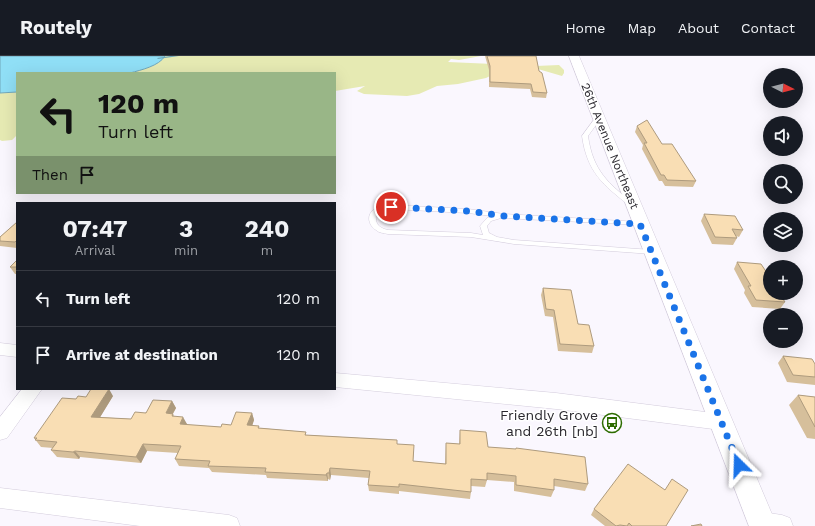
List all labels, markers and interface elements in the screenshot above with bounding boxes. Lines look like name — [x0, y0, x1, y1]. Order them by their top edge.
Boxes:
text: Routely — [20, 16, 92, 39]
text: Home — [565, 20, 605, 36]
text: Map — [627, 20, 656, 36]
text: About — [678, 20, 719, 36]
text: Contact — [741, 20, 795, 36]
north arrow — [763, 68, 803, 108]
map controls — [763, 68, 803, 348]
street label: 26th Avenue Northeast — [578, 81, 642, 211]
text: 120 m — [98, 87, 179, 120]
icon: left — [32, 88, 84, 140]
button: sound — [763, 116, 803, 156]
text: Turn left — [98, 121, 173, 142]
icon: arrive — [76, 164, 98, 186]
button: search — [763, 164, 803, 204]
text: Then — [32, 166, 68, 184]
pin — [374, 190, 408, 224]
icon: arrive — [380, 196, 402, 218]
button: layers — [763, 212, 803, 252]
text: 07:47 — [62, 215, 128, 243]
text: 3 — [179, 215, 193, 243]
text: 240 — [245, 215, 289, 243]
text: Arrival — [75, 243, 115, 258]
text: min — [174, 243, 198, 258]
text: m — [261, 243, 273, 258]
button: + — [763, 260, 803, 300]
icon: left — [32, 288, 54, 310]
text: Turn left — [66, 290, 130, 308]
text: 120 m — [277, 290, 320, 308]
button: − — [763, 308, 803, 348]
icon: arrive — [32, 344, 54, 366]
text: Arrive at destination — [66, 346, 218, 364]
text: 120 m — [277, 346, 320, 364]
place label: Friendly Grove and 26th [nb] — [500, 407, 598, 439]
bus stop icon: Friendly Grove and 26th [nb] — [601, 412, 623, 434]
position arrow — [718, 444, 760, 486]

